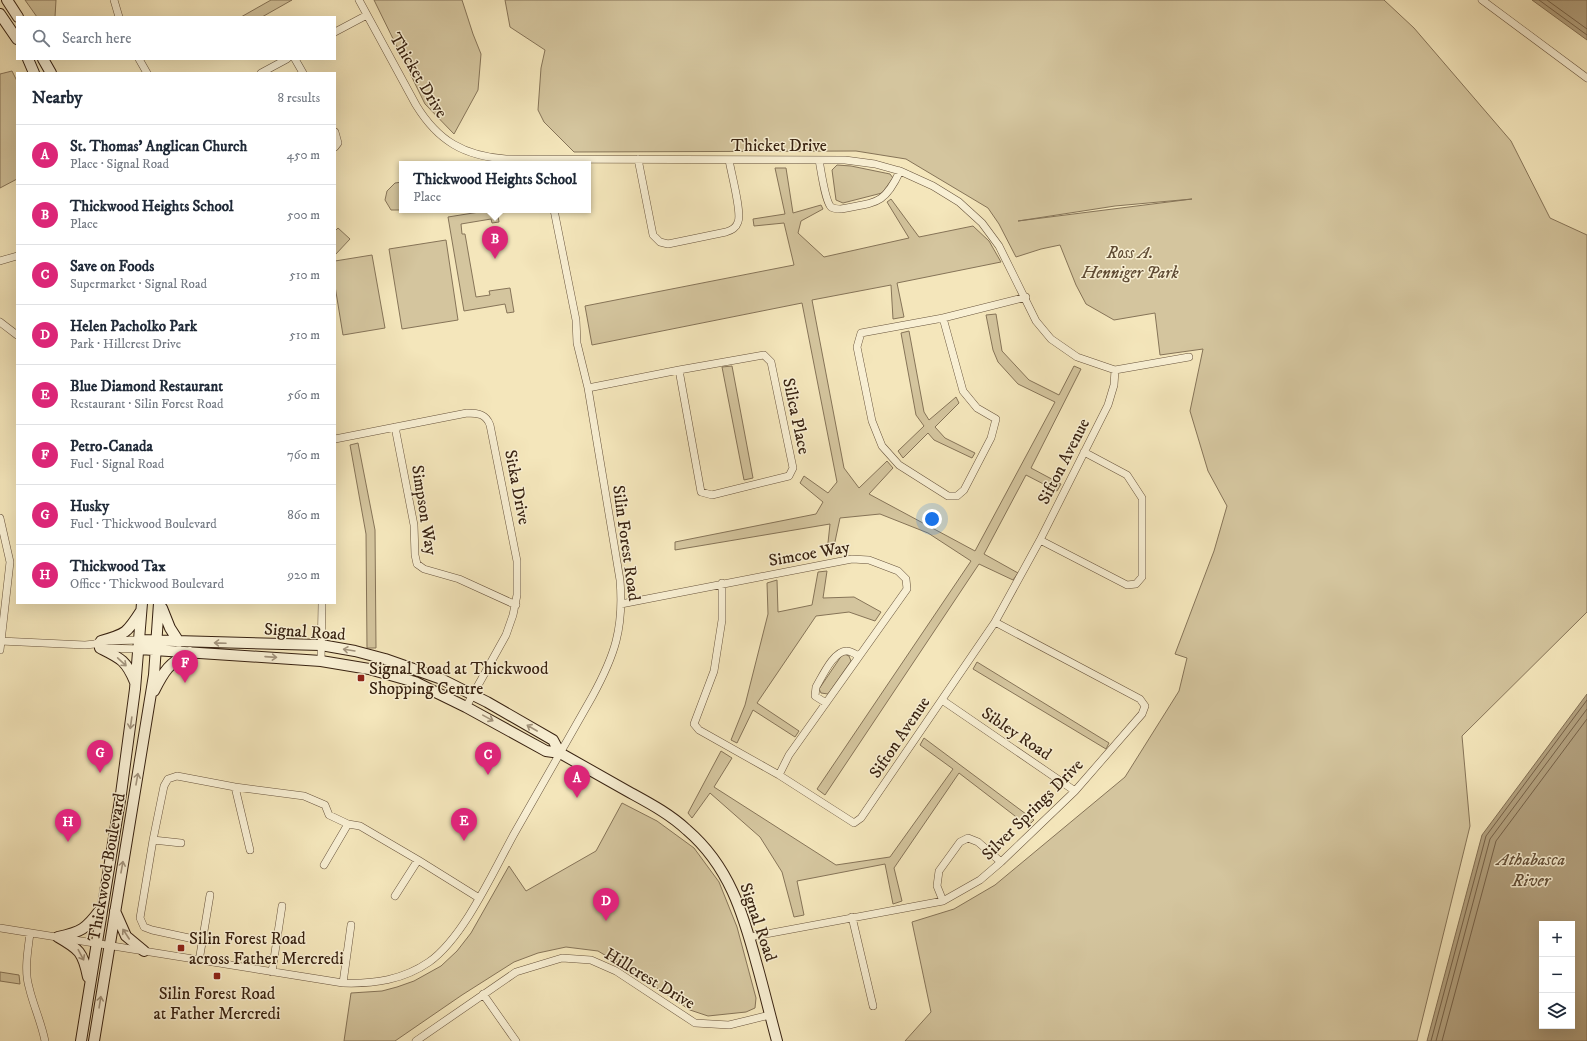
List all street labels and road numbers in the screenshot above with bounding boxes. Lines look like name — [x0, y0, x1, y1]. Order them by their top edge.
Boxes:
street label: Thicket Drive — [384, 29, 452, 122]
street label: Thicket Drive — [731, 135, 827, 157]
street label: Silica Place — [777, 376, 815, 456]
street label: Sifton Avenue — [1033, 415, 1095, 508]
street label: Sitka Drive — [499, 448, 535, 527]
street label: Simpson Way — [406, 464, 442, 558]
street label: Silin Forest Road — [607, 484, 645, 603]
street label: Simcoe Way — [767, 536, 852, 572]
street label: Signal Road — [263, 618, 347, 646]
street label: Sifton Avenue — [864, 692, 935, 783]
street label: Sibley Road — [977, 702, 1056, 766]
street label: Silver Springs Drive — [977, 754, 1088, 865]
street label: Thickwood Boulevard — [83, 791, 131, 943]
street label: Signal Road — [734, 880, 782, 965]
street label: Hillcrest Drive — [600, 943, 699, 1015]

